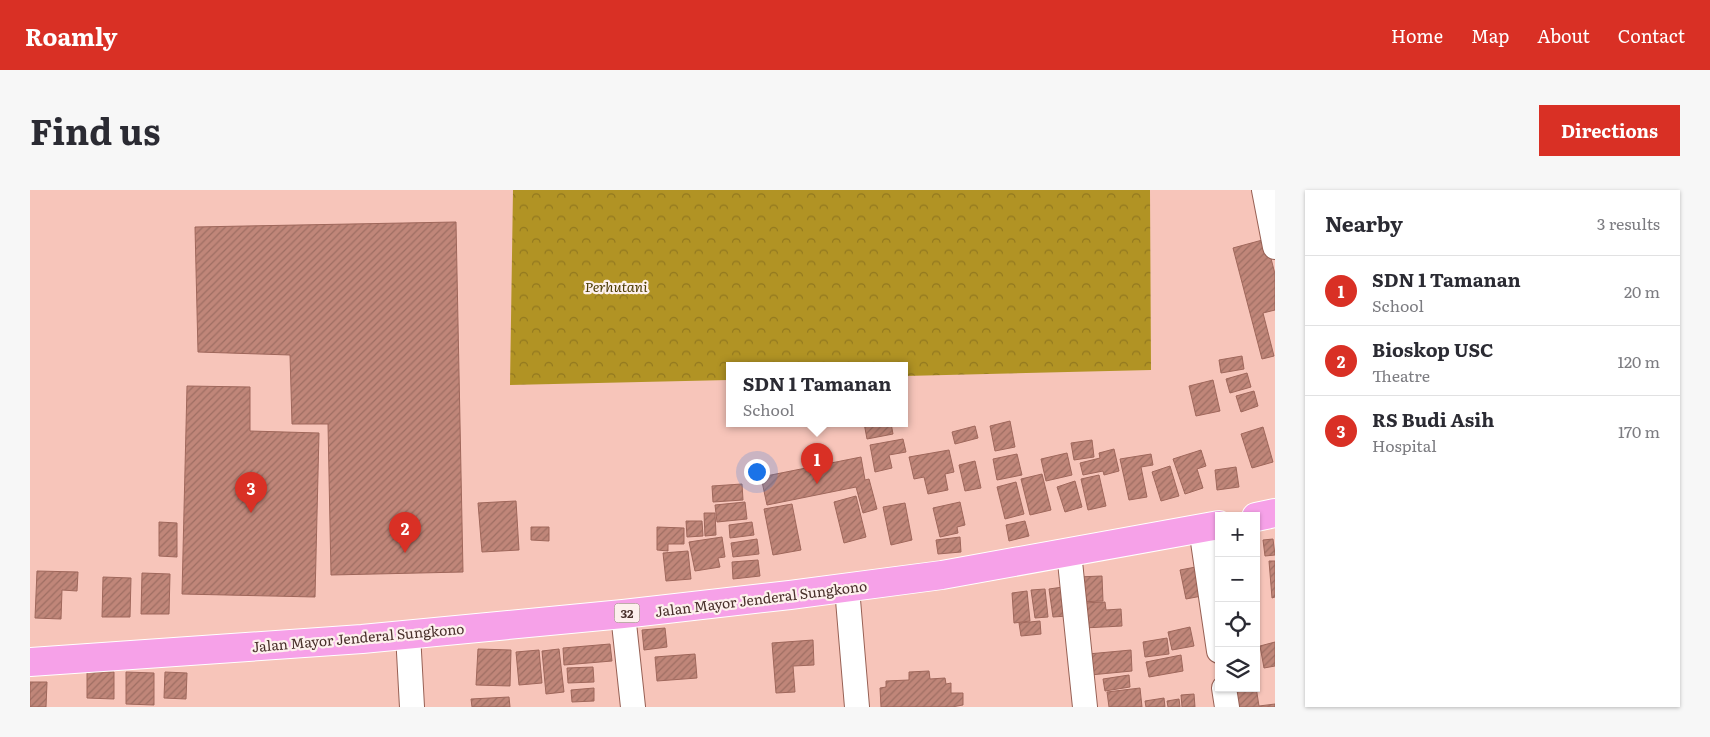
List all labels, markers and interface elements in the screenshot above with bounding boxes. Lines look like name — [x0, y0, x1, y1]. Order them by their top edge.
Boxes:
text: Roamly — [25, 18, 118, 53]
text: Home — [1391, 22, 1443, 49]
text: Map — [1471, 22, 1509, 49]
text: About — [1537, 22, 1590, 49]
text: Contact — [1618, 22, 1685, 49]
text: Find us — [30, 104, 160, 156]
button: Directions — [1539, 105, 1680, 156]
text: Nearby — [1325, 207, 1403, 238]
text: 3 results — [1597, 211, 1660, 235]
text: SDN 1 Tamanan — [1372, 265, 1521, 293]
park label: Perhutani — [585, 276, 648, 296]
text: 1 — [1338, 279, 1344, 303]
text: 20 m — [1624, 279, 1660, 303]
text: School — [1372, 293, 1424, 317]
text: Bioskop USC — [1372, 335, 1494, 363]
text: 2 — [1337, 349, 1345, 373]
text: 120 m — [1617, 349, 1660, 373]
popup — [726, 362, 908, 427]
text: Theatre — [1372, 363, 1430, 387]
text: SDN 1 Tamanan — [743, 369, 891, 397]
text: School — [743, 397, 794, 421]
text: RS Budi Asih — [1372, 405, 1494, 433]
text: 3 — [1337, 419, 1345, 443]
text: 170 m — [1618, 419, 1660, 443]
text: Hospital — [1372, 433, 1437, 457]
pin: 1 — [801, 443, 833, 484]
your location — [744, 459, 770, 485]
pin: 3 — [235, 472, 267, 513]
pin: 2 — [389, 512, 421, 553]
map controls — [1215, 512, 1260, 692]
button: + — [1215, 512, 1260, 557]
button: − — [1215, 557, 1260, 602]
street label: Jalan Mayor Jenderal Sungkono — [654, 575, 868, 621]
button: locate — [1215, 602, 1260, 647]
road number: 32 — [614, 603, 640, 622]
street label: Jalan Mayor Jenderal Sungkono — [251, 618, 465, 656]
button: layers — [1215, 647, 1260, 692]

